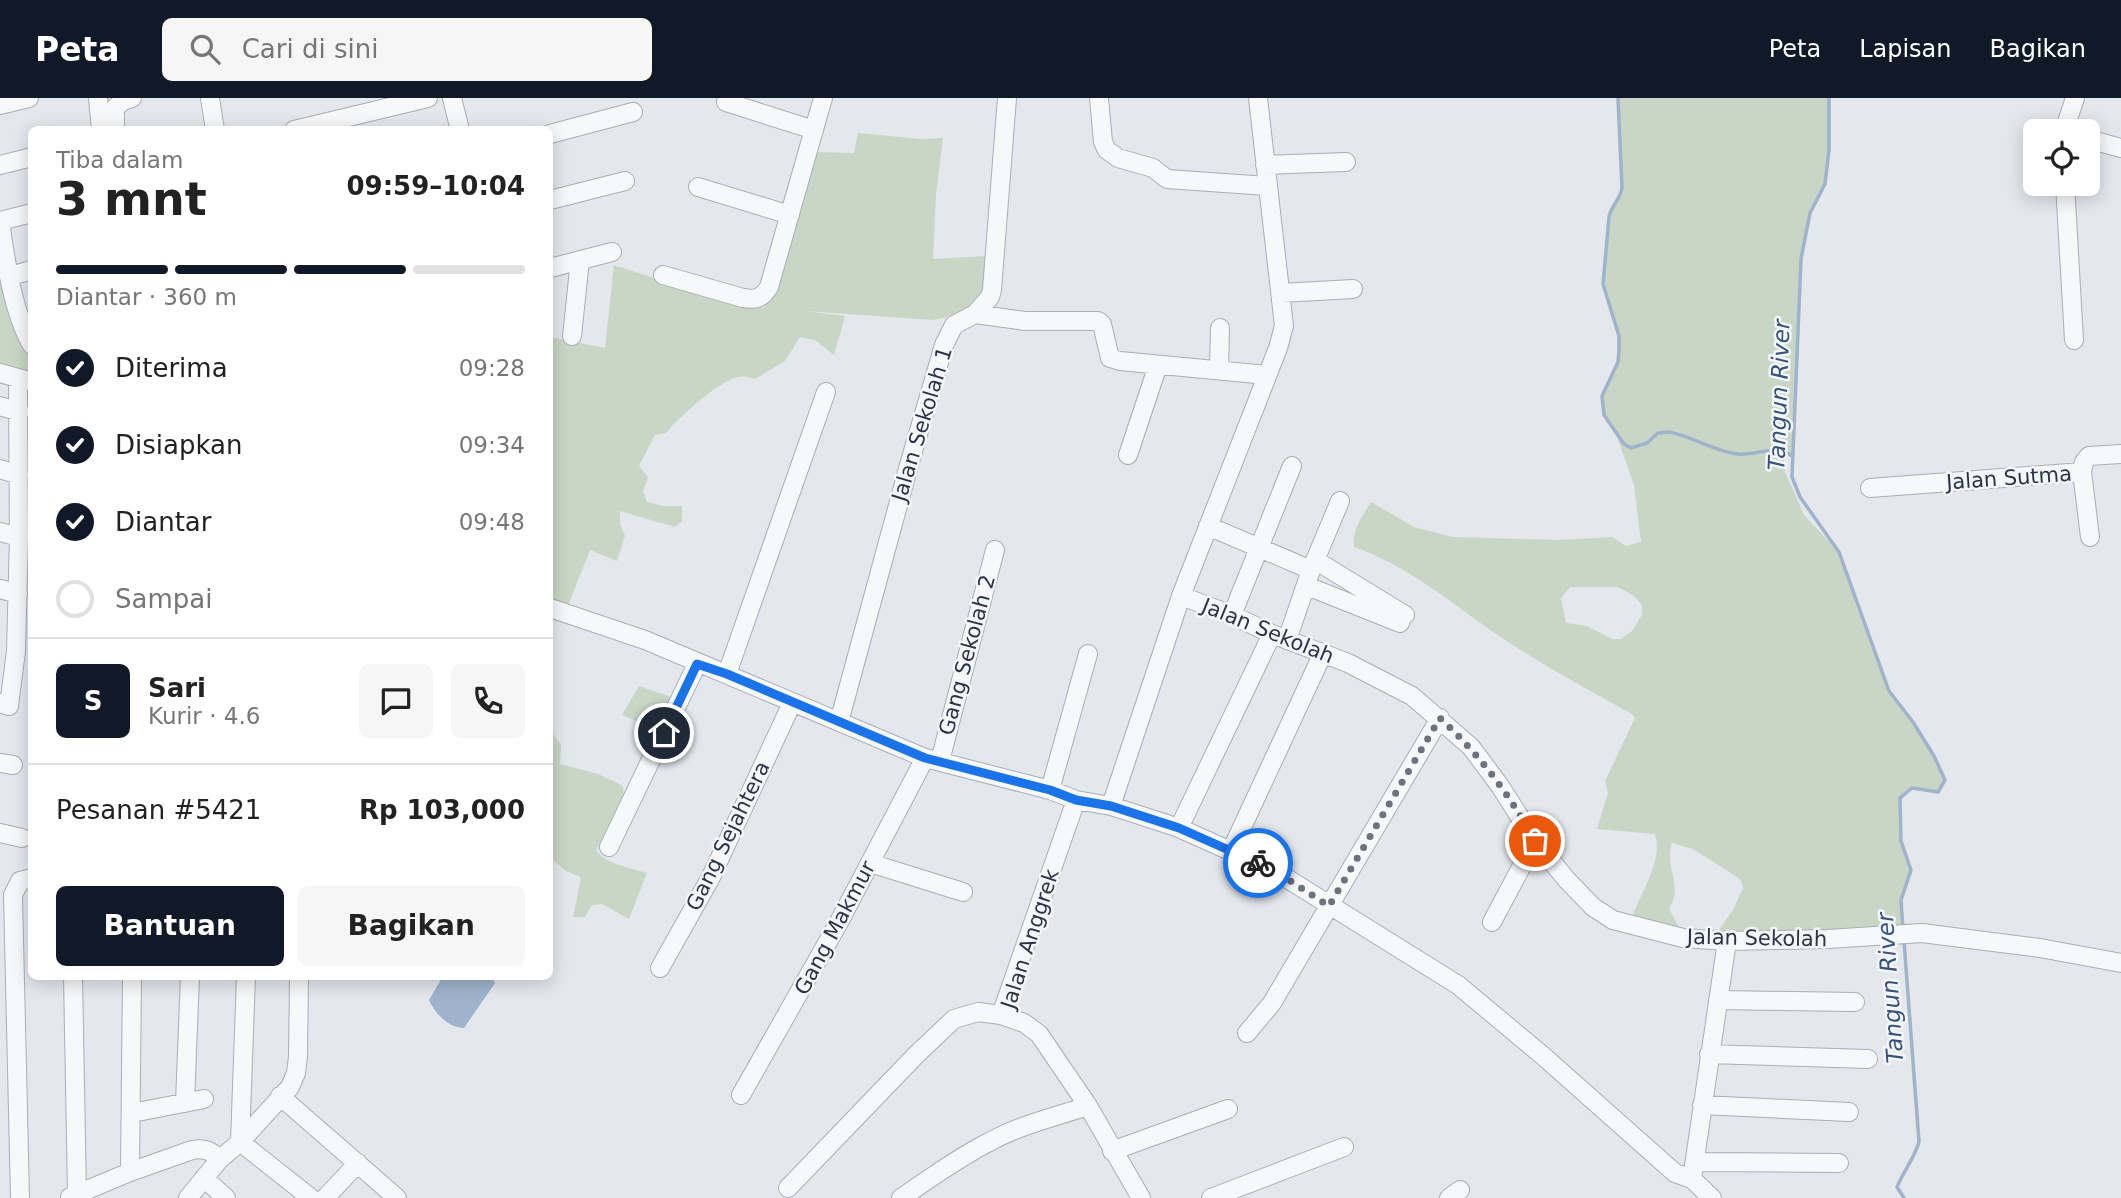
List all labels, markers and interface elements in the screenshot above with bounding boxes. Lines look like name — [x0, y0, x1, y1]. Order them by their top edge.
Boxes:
search box — [162, 18, 652, 81]
text: Peta — [35, 30, 120, 69]
icon: search — [186, 30, 224, 68]
text: Cari di sini — [242, 34, 378, 64]
text: Peta — [1769, 35, 1821, 63]
text: Lapisan — [1859, 35, 1952, 63]
text: Bagikan — [1990, 35, 2086, 63]
map controls — [2023, 119, 2100, 196]
button: locate — [2023, 119, 2100, 196]
text: Tiba dalam — [56, 147, 183, 173]
text: 09:59–10:04 — [346, 171, 525, 201]
text: 3 mnt — [56, 172, 207, 226]
text: Diantar · 360 m — [56, 284, 237, 310]
water label: Tangun River — [1763, 318, 1795, 471]
street label: Jalan Sekolah 1 — [887, 344, 957, 506]
icon: check — [56, 349, 94, 387]
text: Diterima — [115, 353, 228, 383]
text: 09:28 — [459, 355, 525, 381]
icon: check — [56, 426, 94, 464]
text: Disiapkan — [115, 430, 242, 460]
text: 09:34 — [459, 432, 525, 458]
street label: Jalan Sutma — [1943, 462, 2073, 495]
icon: check — [56, 503, 94, 541]
text: Diantar — [115, 507, 211, 537]
text: 09:48 — [459, 509, 525, 535]
street label: Gang Sekolah 2 — [934, 572, 1000, 738]
text: Sampai — [115, 584, 212, 614]
street label: Jalan Sekolah — [1197, 593, 1338, 668]
button: chat — [359, 664, 433, 738]
button: phone — [451, 664, 525, 738]
text: Sari — [148, 673, 206, 703]
text: S — [84, 686, 102, 716]
text: Kurir · 4.6 — [148, 703, 260, 729]
pin — [634, 703, 694, 763]
icon: home — [645, 714, 683, 752]
street label: Gang Sejahtera — [681, 757, 775, 915]
text: Pesanan #5421 — [56, 795, 261, 825]
text: Rp 103,000 — [359, 795, 525, 825]
pin — [1505, 811, 1565, 871]
icon: bag — [1516, 822, 1554, 860]
courier — [1223, 828, 1293, 898]
icon: bike — [1239, 844, 1277, 882]
street label: Gang Makmur — [790, 857, 881, 999]
street label: Jalan Anggrek — [996, 865, 1064, 1014]
button: Bantuan — [56, 886, 284, 966]
button: Bagikan — [298, 886, 525, 966]
water label: Tangun River — [1872, 910, 1908, 1064]
street label: Jalan Sekolah — [1685, 925, 1827, 951]

